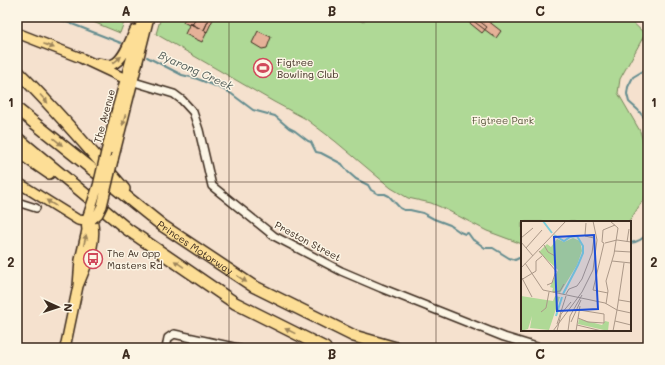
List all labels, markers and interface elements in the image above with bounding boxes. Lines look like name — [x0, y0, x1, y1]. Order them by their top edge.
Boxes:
text: A — [121, 2, 131, 19]
text: B — [328, 2, 337, 19]
text: C — [535, 2, 545, 19]
one-way arrow — [43, 43, 55, 49]
water label: Byarong Creek — [156, 47, 236, 93]
place label: Figtree Bowling Club — [277, 55, 339, 81]
one-way arrow — [112, 56, 122, 64]
sports icon: Figtree Bowling Club — [252, 57, 274, 79]
street label: The Avenue — [90, 88, 118, 144]
text: 1 — [8, 93, 14, 110]
text: 1 — [651, 93, 657, 110]
one-way arrow — [39, 94, 49, 104]
park label: Figtree Park — [472, 113, 534, 127]
one-way arrow — [121, 114, 127, 126]
one-way arrow — [53, 138, 64, 147]
one-way arrow — [45, 200, 57, 207]
street label: Princes Motorway — [154, 217, 236, 278]
street label: Preston Street — [272, 218, 344, 264]
inset map — [521, 221, 631, 331]
one-way arrow — [83, 233, 89, 246]
place label: The Av opp Masters Rd — [107, 246, 162, 272]
bus stop icon: The Av opp Masters Rd — [82, 248, 104, 270]
text: 2 — [7, 253, 15, 270]
text: 2 — [650, 253, 658, 270]
one-way arrow — [174, 260, 184, 268]
one-way arrow — [237, 275, 247, 283]
north arrow — [38, 287, 78, 327]
text: N — [61, 303, 76, 312]
one-way arrow — [284, 328, 296, 334]
text: A — [121, 345, 131, 362]
text: B — [328, 345, 337, 362]
text: C — [535, 345, 545, 362]

